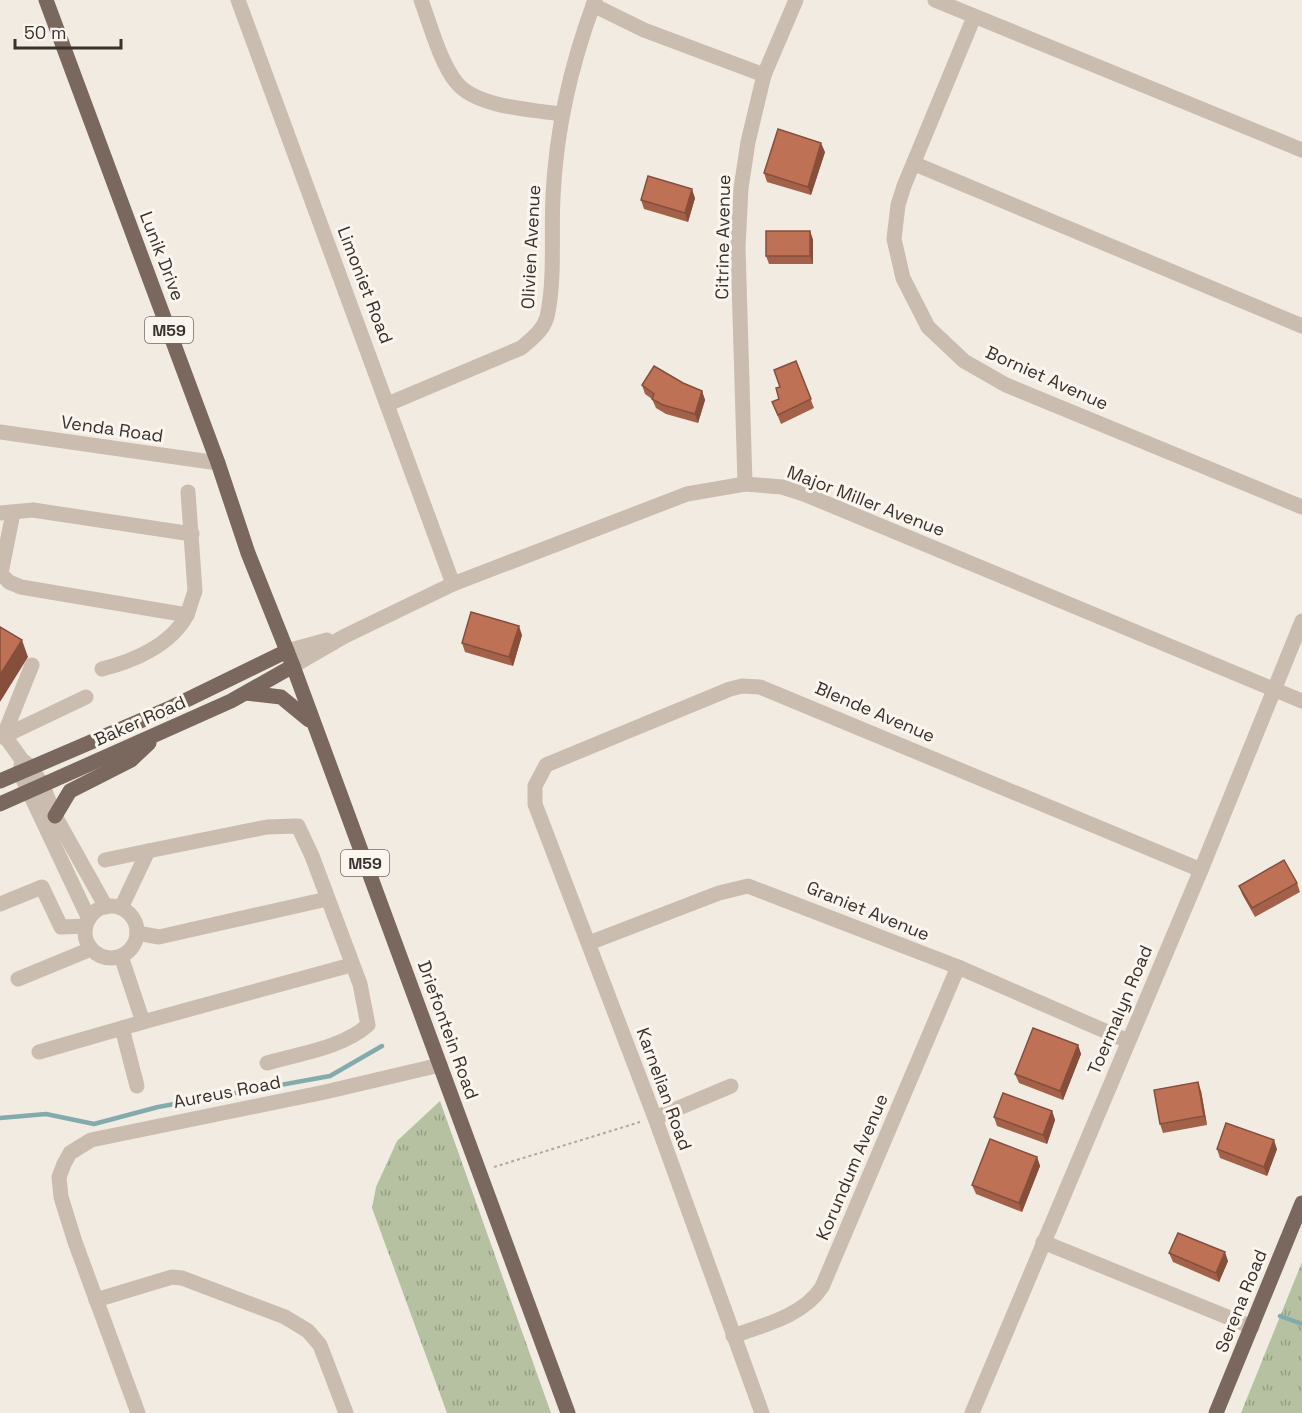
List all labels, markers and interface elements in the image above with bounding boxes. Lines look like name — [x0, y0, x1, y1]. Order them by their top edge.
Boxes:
scale bar — [15, 12, 122, 50]
text: 50 m — [24, 21, 66, 44]
street label: Citrine Avenue — [710, 174, 735, 300]
street label: Olivien Avenue — [516, 184, 545, 310]
street label: Lunik Drive — [135, 208, 190, 304]
street label: Limoniet Road — [333, 223, 398, 347]
road number: M59 — [145, 317, 193, 343]
street label: Borniet Avenue — [982, 340, 1112, 415]
street label: Venda Road — [60, 410, 165, 447]
street label: Major Miller Avenue — [784, 460, 948, 541]
street label: Blende Avenue — [812, 676, 939, 747]
street label: Baker Road — [90, 690, 189, 751]
road number: M59 — [341, 850, 389, 876]
street label: Graniet Avenue — [803, 875, 933, 946]
street label: Toermalyn Road — [1082, 942, 1157, 1078]
street label: Driefontein Road — [413, 957, 484, 1102]
street label: Karnelian Road — [632, 1024, 697, 1153]
street label: Aureus Road — [171, 1070, 282, 1113]
street label: Korundum Avenue — [810, 1090, 893, 1243]
street label: Serena Road — [1209, 1246, 1272, 1356]

